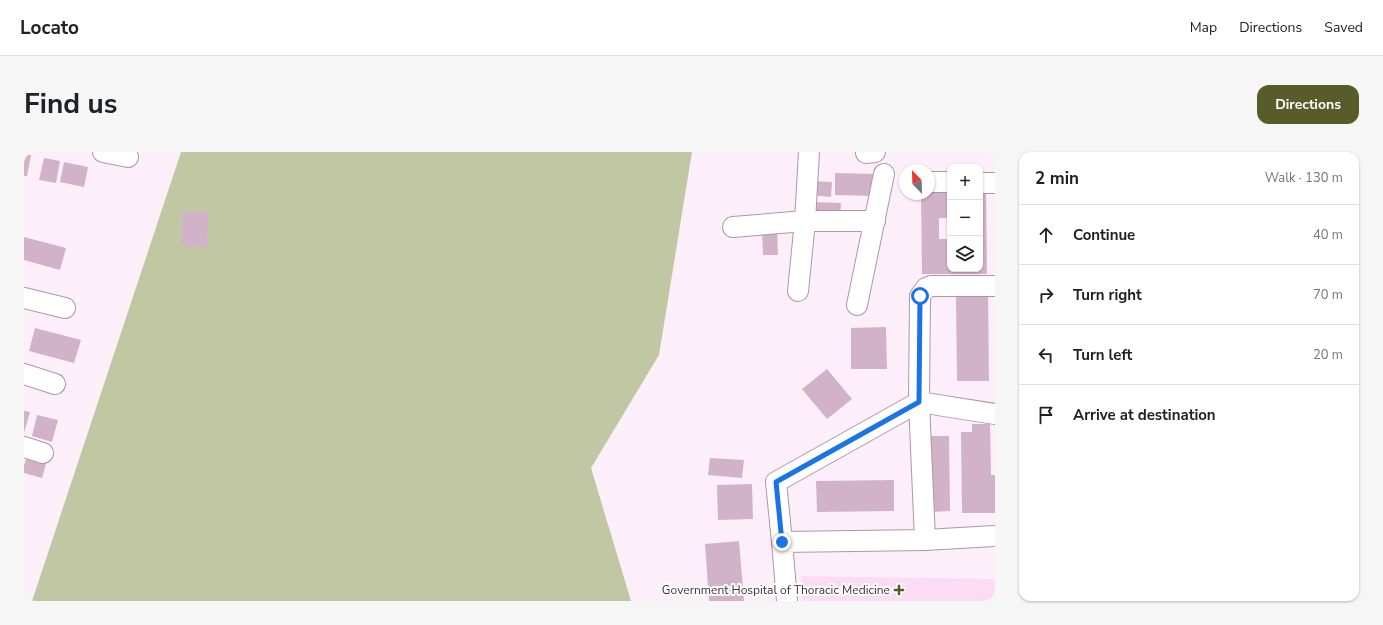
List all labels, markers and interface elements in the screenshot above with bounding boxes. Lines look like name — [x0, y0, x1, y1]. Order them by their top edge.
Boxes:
text: Locato — [20, 15, 79, 41]
text: Map — [1190, 18, 1217, 37]
text: Directions — [1239, 18, 1302, 37]
text: Saved — [1324, 18, 1363, 37]
text: Find us — [24, 85, 118, 123]
button: Directions — [1257, 85, 1359, 124]
north arrow — [899, 164, 935, 200]
map controls — [947, 164, 983, 272]
button: + — [947, 164, 983, 200]
text: 2 min — [1035, 167, 1079, 190]
text: Walk · 130 m — [1265, 169, 1343, 187]
button: − — [947, 200, 983, 236]
icon: ahead — [1035, 224, 1057, 246]
text: Continue — [1073, 225, 1135, 245]
text: 40 m — [1313, 226, 1343, 244]
button: layers — [947, 236, 983, 272]
icon: right — [1035, 284, 1057, 306]
text: Turn right — [1073, 285, 1142, 305]
text: 70 m — [1313, 286, 1343, 304]
route start — [911, 287, 929, 305]
icon: left — [1035, 344, 1057, 366]
text: Turn left — [1073, 345, 1132, 365]
text: 20 m — [1313, 346, 1343, 364]
icon: arrive — [1035, 404, 1057, 426]
text: Arrive at destination — [1073, 405, 1216, 425]
route end — [773, 533, 791, 551]
place label: Government Hospital of Thoracic Medicine — [662, 582, 890, 598]
marker: Government Hospital of Thoracic Medicine — [893, 584, 905, 596]

